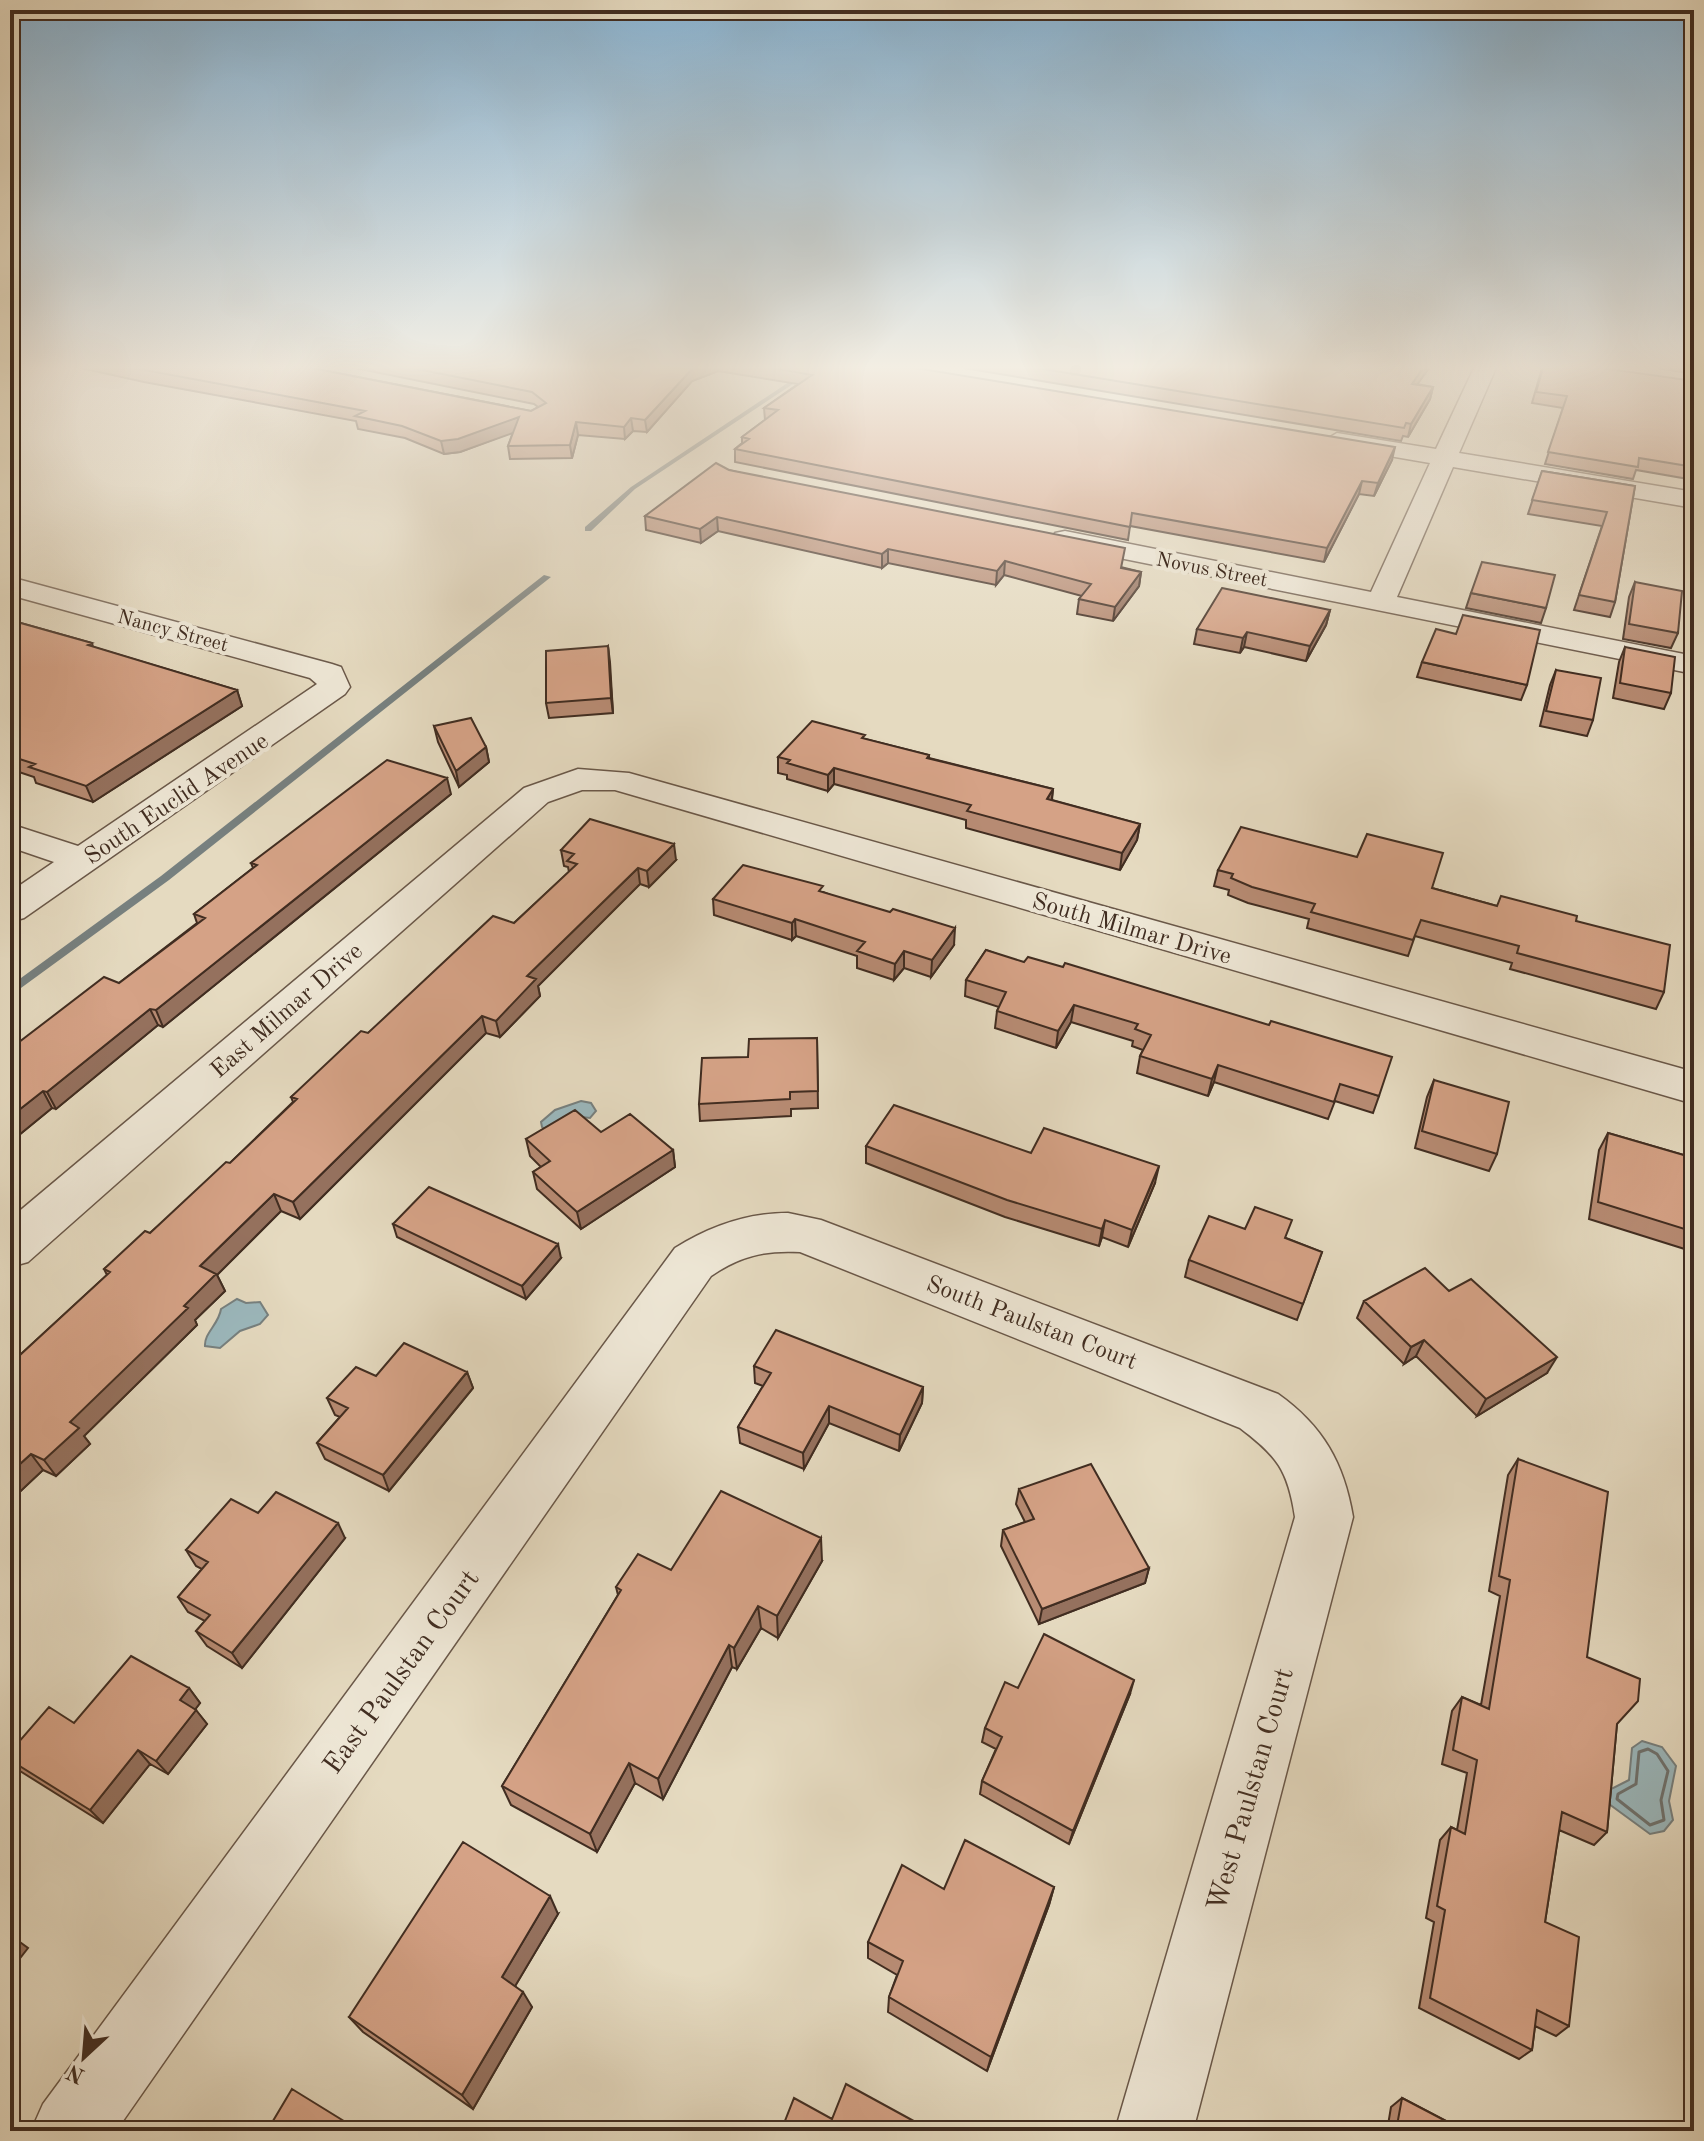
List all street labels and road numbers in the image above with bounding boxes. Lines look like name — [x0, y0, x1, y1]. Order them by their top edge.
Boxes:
street label: Novus Street — [1154, 550, 1269, 592]
street label: Nancy Street — [115, 608, 230, 656]
street label: South Euclid Avenue — [81, 729, 273, 870]
street label: South Milmar Drive — [1029, 890, 1234, 970]
street label: East Milmar Drive — [207, 939, 368, 1084]
street label: South Paulstan Court — [923, 1273, 1140, 1375]
street label: East Paulstan Court — [319, 1566, 486, 1780]
street label: West Paulstan Court — [1204, 1665, 1300, 1915]

